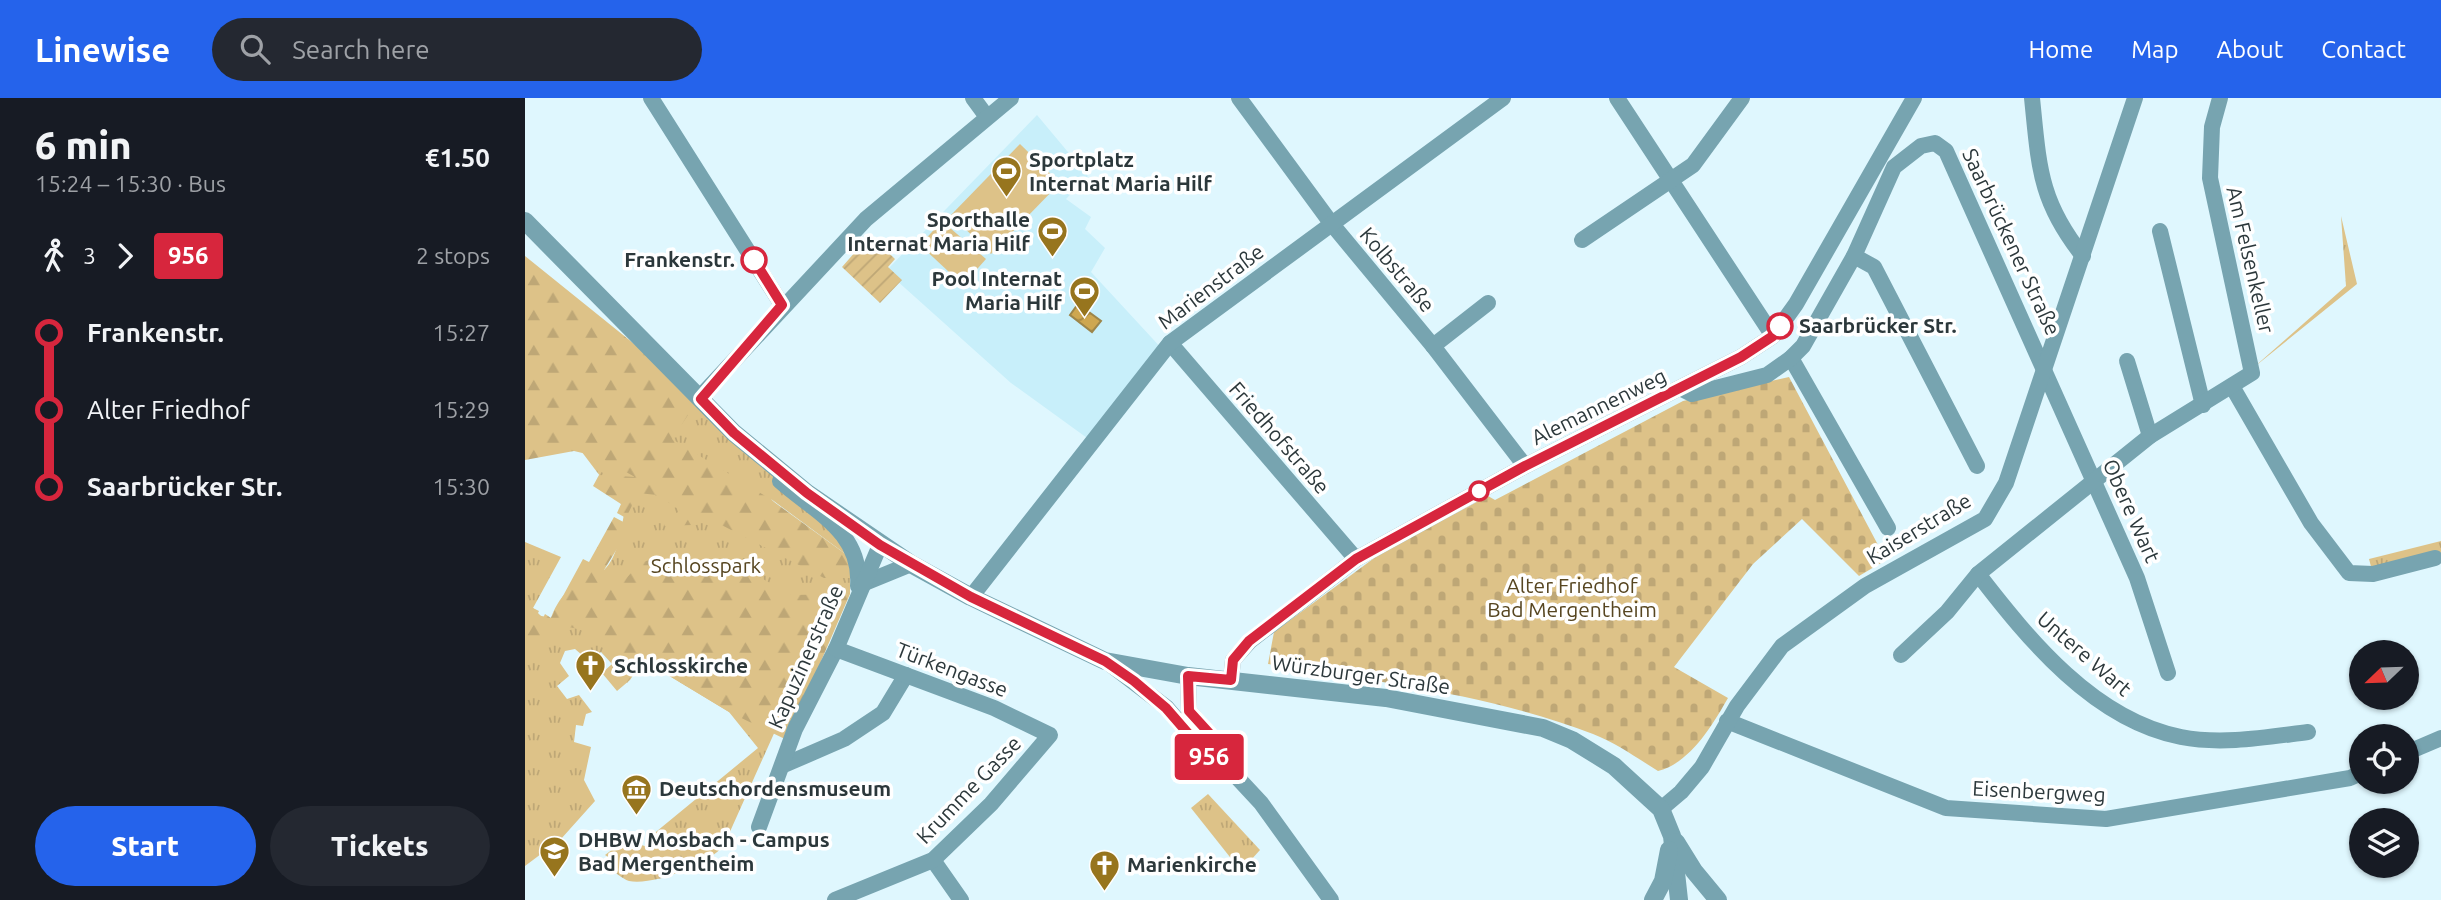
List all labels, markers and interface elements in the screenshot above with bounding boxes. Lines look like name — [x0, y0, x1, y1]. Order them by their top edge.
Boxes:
search box — [212, 18, 702, 81]
icon: search — [236, 30, 274, 68]
text: Linewise — [35, 31, 170, 68]
text: Search here — [292, 35, 430, 64]
text: Home — [2028, 36, 2093, 63]
text: Map — [2131, 36, 2178, 63]
text: About — [2216, 36, 2283, 63]
text: Contact — [2321, 36, 2406, 63]
text: 6 min — [35, 124, 132, 166]
text: €1.50 — [425, 143, 490, 172]
street label: Saarbrückener Straße — [1958, 145, 2066, 339]
place label: Sportplatz Internat Maria Hilf — [1029, 147, 1212, 195]
sports icon: Sportplatz Internat Maria Hilf — [989, 155, 1023, 199]
text: 15:24 – 15:30 · Bus — [35, 171, 226, 196]
street label: Am Felsenkeller — [2222, 184, 2280, 335]
place label: Sporthalle Internat Maria Hilf — [847, 207, 1030, 255]
sports icon: Sporthalle Internat Maria Hilf — [1036, 215, 1070, 259]
street label: Kolbstraße — [1355, 222, 1440, 317]
icon: walk — [35, 237, 73, 275]
icon: forward — [106, 237, 144, 275]
street label: Marienstraße — [1153, 239, 1268, 334]
text: 956 — [168, 242, 209, 269]
text: 3 — [83, 243, 96, 268]
text: 2 stops — [416, 243, 490, 268]
place label: Frankenstr. — [624, 247, 735, 271]
marker: Frankenstr. — [741, 247, 767, 273]
place label: Pool Internat Maria Hilf — [932, 266, 1062, 314]
sports icon: Pool Internat Maria Hilf — [1068, 274, 1102, 318]
marker: Saarbrücker Str. — [1767, 313, 1793, 339]
place label: Saarbrücker Str. — [1799, 313, 1957, 337]
text: Frankenstr. — [87, 318, 224, 347]
text: 15:27 — [432, 320, 490, 345]
street label: Alemannenweg — [1527, 363, 1670, 449]
street label: Friedhofstraße — [1225, 377, 1335, 498]
text: Alter Friedhof — [87, 395, 250, 424]
text: 15:29 — [432, 397, 490, 422]
street label: Obere Wart — [2098, 455, 2165, 566]
text: Saarbrücker Str. — [87, 472, 282, 501]
text: 15:30 — [432, 474, 490, 499]
unlabelled marker — [1469, 481, 1489, 501]
street label: Kaiserstraße — [1862, 488, 1975, 569]
park label: Schlosspark — [651, 553, 762, 577]
park label: Alter Friedhof Bad Mergentheim — [1487, 573, 1657, 621]
street label: Kapuzinerstraße — [763, 581, 847, 732]
street label: Untere Wart — [2033, 606, 2136, 701]
street label: Türkengasse — [893, 637, 1012, 701]
north arrow — [2349, 640, 2419, 710]
map controls — [2349, 640, 2419, 878]
church icon: Schlosskirche — [574, 649, 608, 693]
street label: Würzburger Straße — [1270, 650, 1452, 698]
place label: Schlosskirche — [614, 653, 748, 677]
button: locate — [2349, 724, 2419, 794]
street label: Krumme Gasse — [911, 731, 1026, 848]
line badge: 956 — [1169, 734, 1249, 780]
text: 956 — [1189, 743, 1229, 770]
museum icon: Deutschordensmuseum — [619, 772, 653, 816]
place label: Deutschordensmuseum — [659, 776, 891, 800]
street label: Eisenbergweg — [1972, 776, 2106, 806]
button: Start — [35, 806, 256, 886]
button: Tickets — [270, 806, 490, 886]
button: layers — [2349, 808, 2419, 878]
place label: DHBW Mosbach - Campus Bad Mergentheim — [578, 827, 830, 875]
school or university icon: DHBW Mosbach - Campus Bad Mergentheim — [538, 835, 572, 879]
church icon: Marienkirche — [1087, 848, 1121, 892]
place label: Marienkirche — [1127, 852, 1257, 876]

